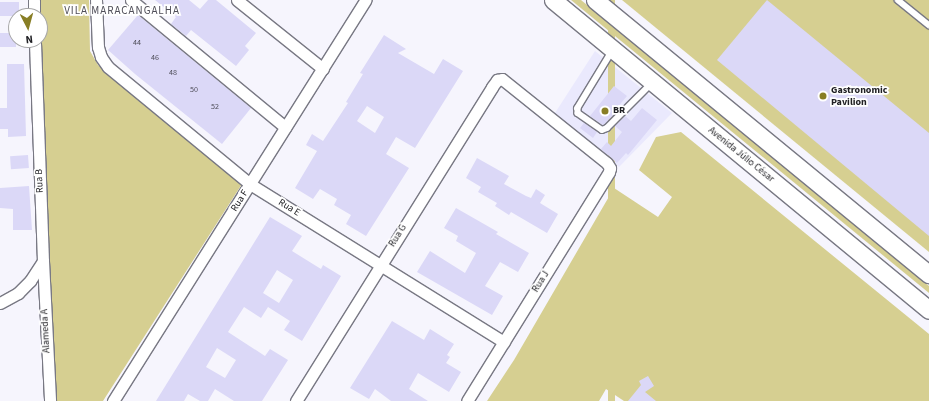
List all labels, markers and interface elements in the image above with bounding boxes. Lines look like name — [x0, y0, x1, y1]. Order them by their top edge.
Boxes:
district label: VILA MARACANGALHA — [64, 4, 180, 18]
north arrow — [8, 8, 48, 48]
text: N — [25, 32, 34, 47]
house number: 44 — [133, 38, 141, 48]
house number: 46 — [151, 53, 159, 63]
house number: 48 — [169, 68, 177, 78]
place label: Gastronomic Pavilion — [831, 84, 887, 108]
house number: 50 — [190, 85, 198, 95]
marker: Gastronomic Pavilion — [818, 91, 828, 101]
house number: 52 — [211, 102, 219, 112]
place label: BR — [613, 105, 625, 117]
marker: BR — [600, 106, 610, 116]
street label: Avenida Júlio César — [706, 125, 776, 185]
street label: Rua B — [34, 169, 46, 193]
street label: Rua F — [229, 188, 251, 214]
street label: Rua E — [276, 197, 302, 219]
street label: Rua G — [386, 222, 410, 250]
street label: Rua J — [530, 269, 552, 295]
street label: Alameda A — [39, 309, 53, 353]

